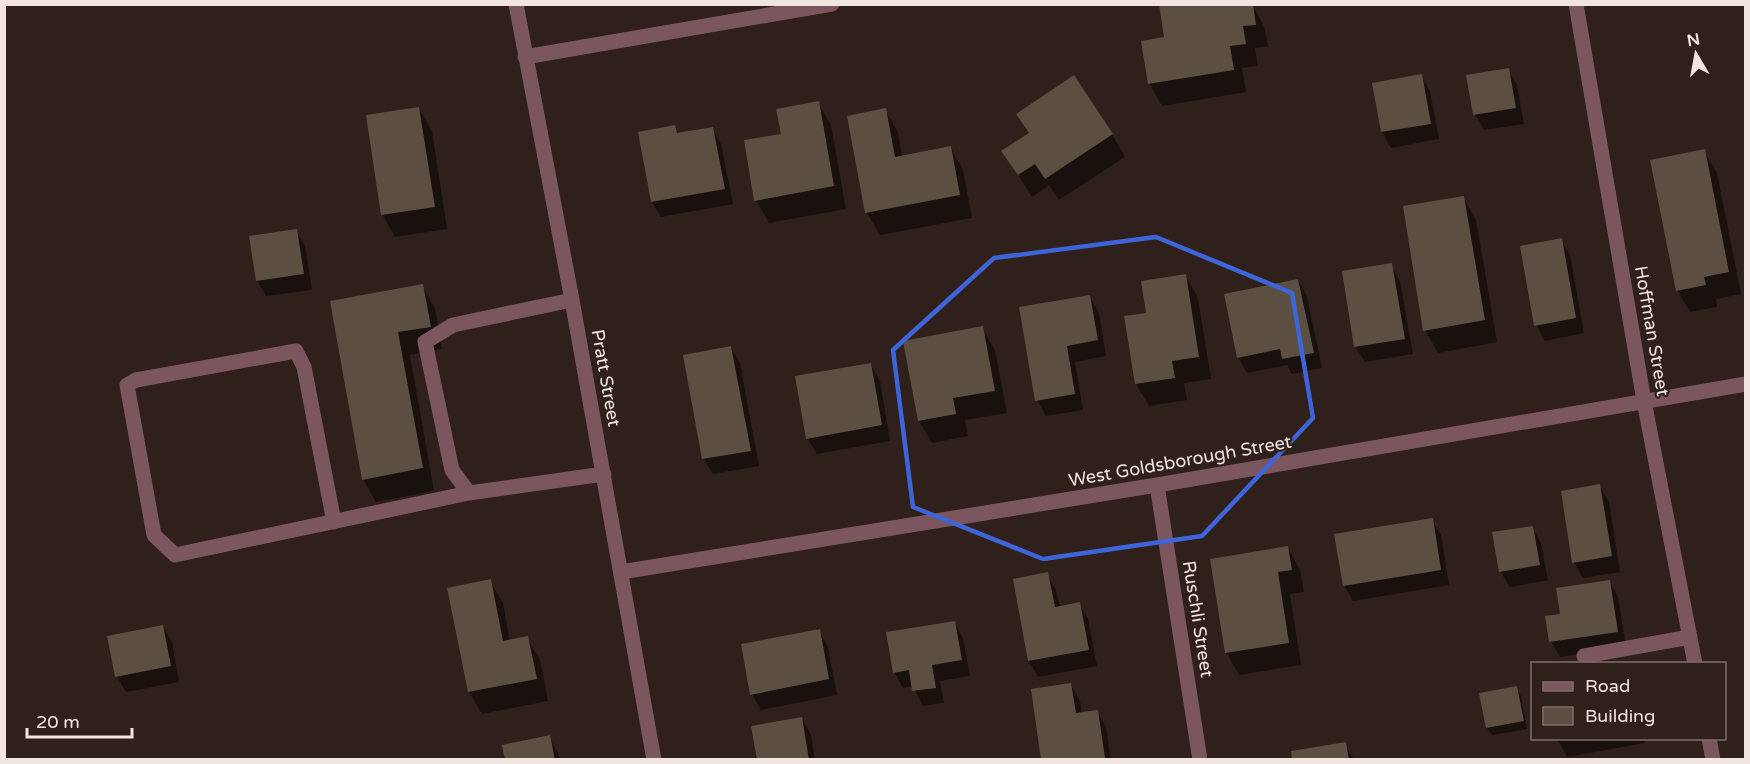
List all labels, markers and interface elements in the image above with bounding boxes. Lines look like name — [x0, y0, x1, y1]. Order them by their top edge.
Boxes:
north arrow — [1666, 24, 1726, 84]
text: N — [1686, 29, 1702, 51]
street label: Hoffman Street — [1630, 264, 1674, 398]
street label: Pratt Street — [587, 328, 625, 429]
street label: West Goldsborough Street — [1067, 431, 1293, 491]
street label: Ruschli Street — [1178, 559, 1218, 679]
legend — [1531, 662, 1726, 740]
text: Road — [1585, 675, 1630, 697]
scale bar — [27, 701, 132, 739]
text: Building — [1585, 705, 1655, 727]
text: 20 m — [36, 711, 80, 733]

